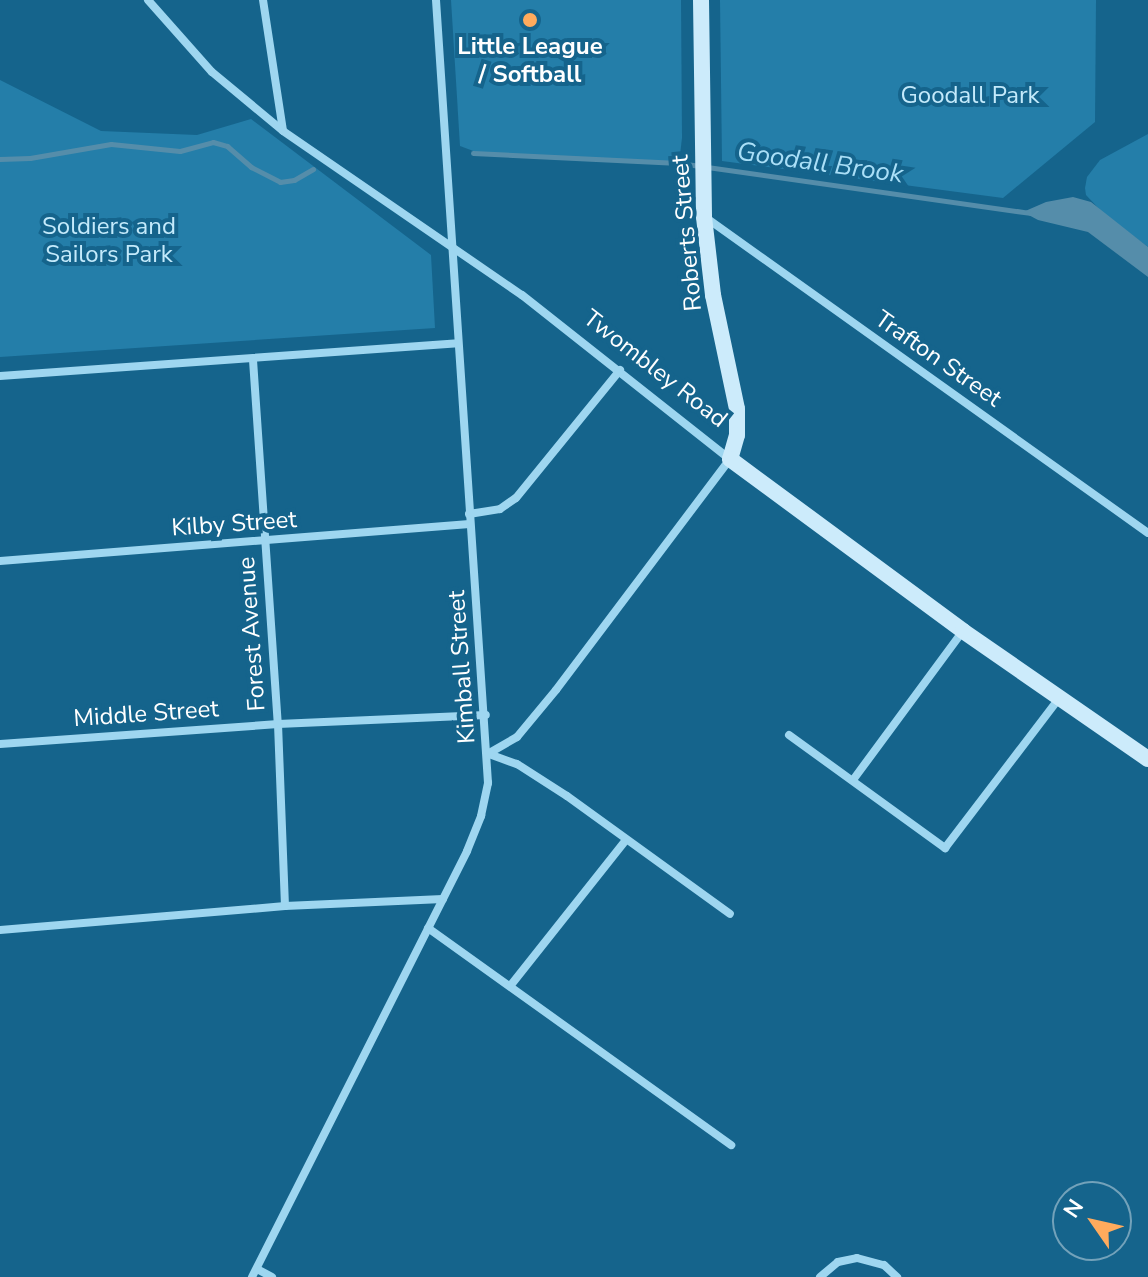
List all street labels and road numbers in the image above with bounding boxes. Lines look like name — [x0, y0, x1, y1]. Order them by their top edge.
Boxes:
street label: Roberts Street — [666, 154, 708, 312]
street label: Twombley Road — [577, 304, 733, 434]
street label: Trafton Street — [869, 305, 1007, 413]
street label: Kilby Street — [170, 505, 298, 543]
street label: Forest Avenue — [232, 556, 272, 712]
street label: Kimball Street — [442, 589, 482, 745]
street label: Middle Street — [72, 695, 220, 733]

